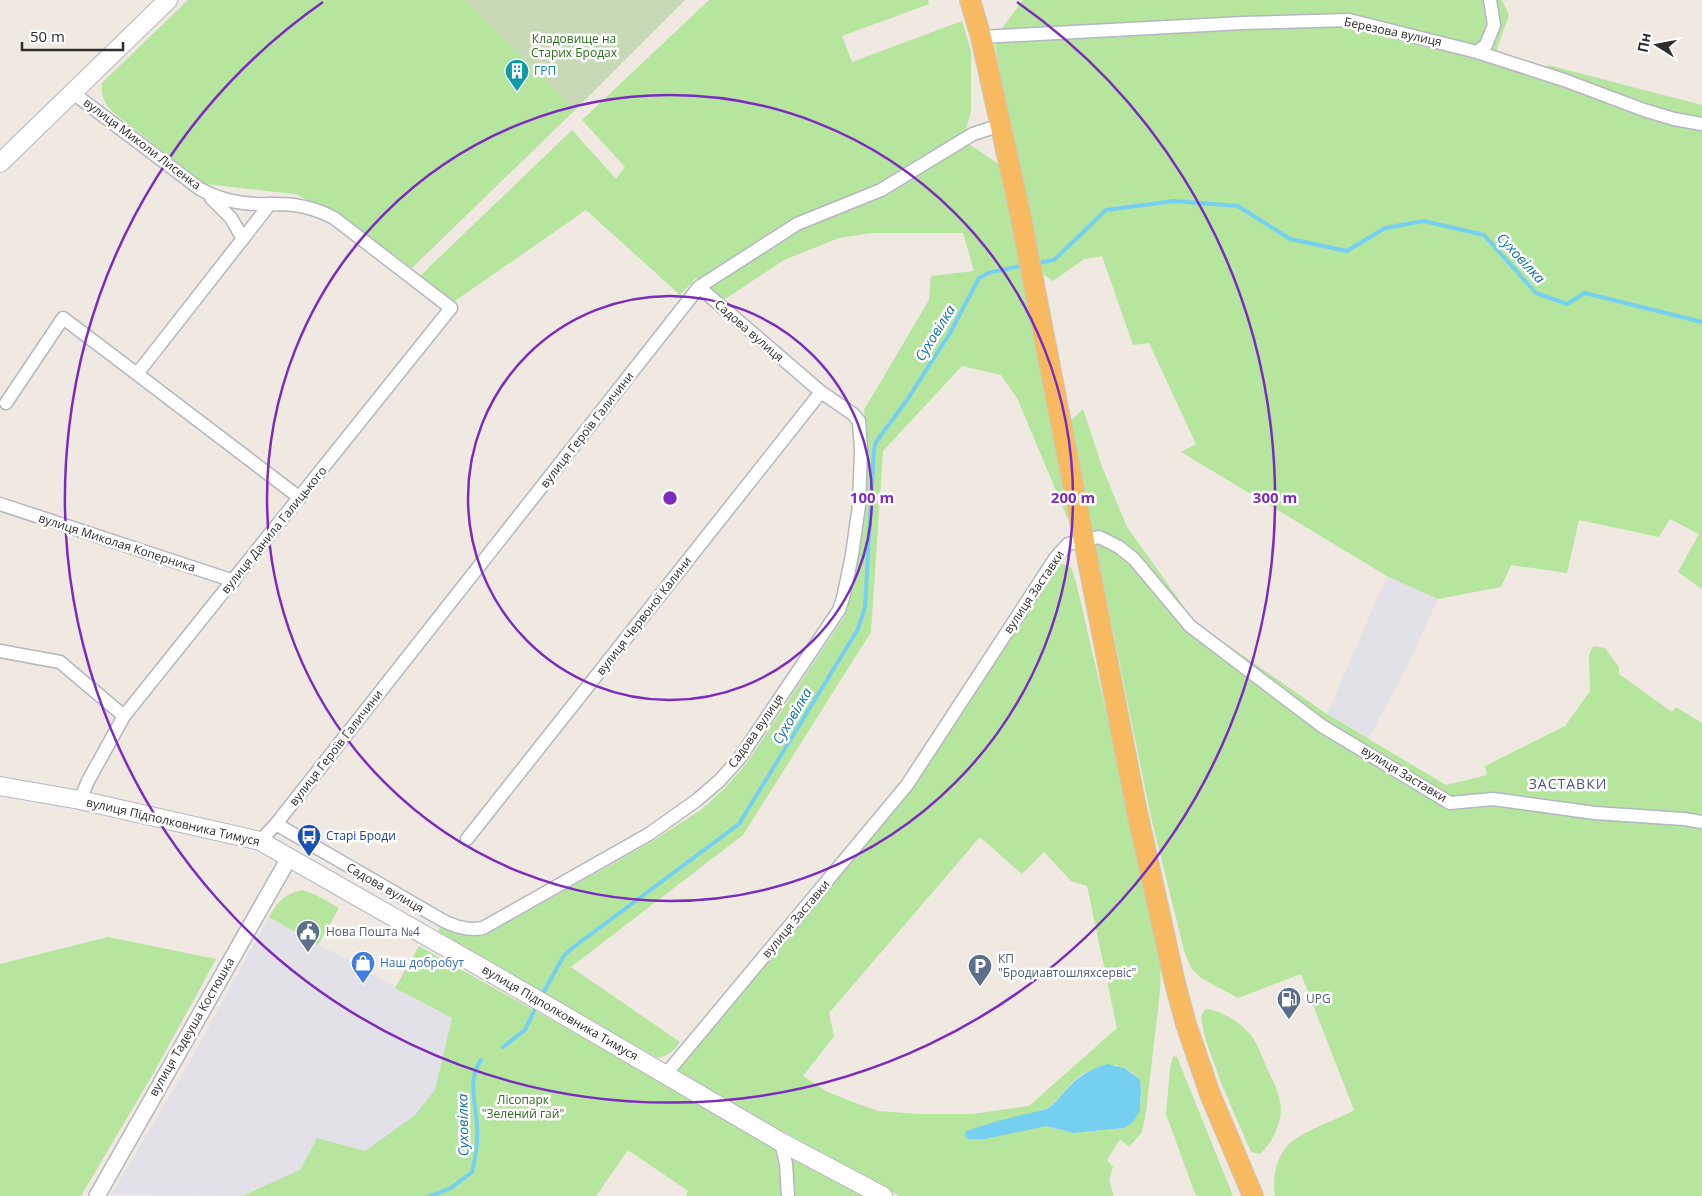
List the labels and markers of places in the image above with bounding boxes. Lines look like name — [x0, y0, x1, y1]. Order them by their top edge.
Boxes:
building icon: ГРП — [504, 58, 530, 92]
place label: ГРП — [534, 62, 556, 79]
centre of rings — [661, 489, 679, 507]
bus stop icon: Старі Броди — [296, 823, 322, 857]
place label: Старі Броди — [326, 827, 396, 844]
public building icon: Нова Пошта №4 — [295, 919, 321, 953]
place label: Нова Пошта №4 — [326, 923, 420, 940]
shop icon: Наш добробут — [350, 950, 376, 984]
place label: КП "Бродиавтошляхсервіс" — [998, 950, 1136, 981]
parking icon: КП "Бродиавтошляхсервіс" — [967, 953, 993, 987]
place label: Наш добробут — [380, 954, 464, 971]
fuel station icon: UPG — [1276, 986, 1302, 1020]
place label: UPG — [1306, 990, 1331, 1007]

